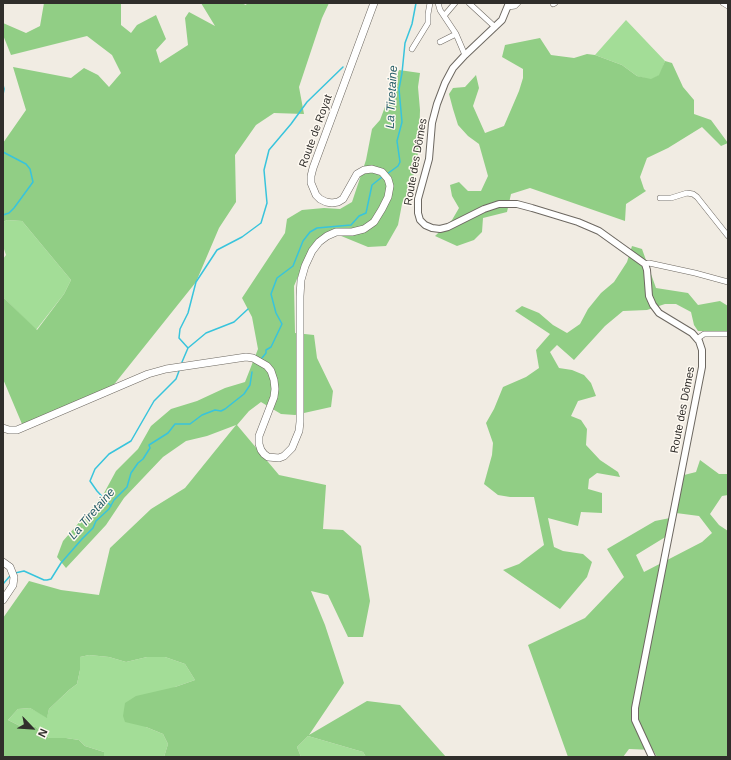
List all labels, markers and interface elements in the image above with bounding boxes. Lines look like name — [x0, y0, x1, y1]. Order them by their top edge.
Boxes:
water label: La Tiretaine — [383, 65, 401, 129]
street label: Route de Royat — [297, 93, 335, 169]
street label: Route des Dômes — [402, 118, 430, 206]
street label: Route des Dômes — [668, 366, 698, 454]
water label: La Tiretaine — [66, 485, 118, 543]
north arrow — [12, 708, 52, 748]
text: N — [36, 727, 50, 739]

